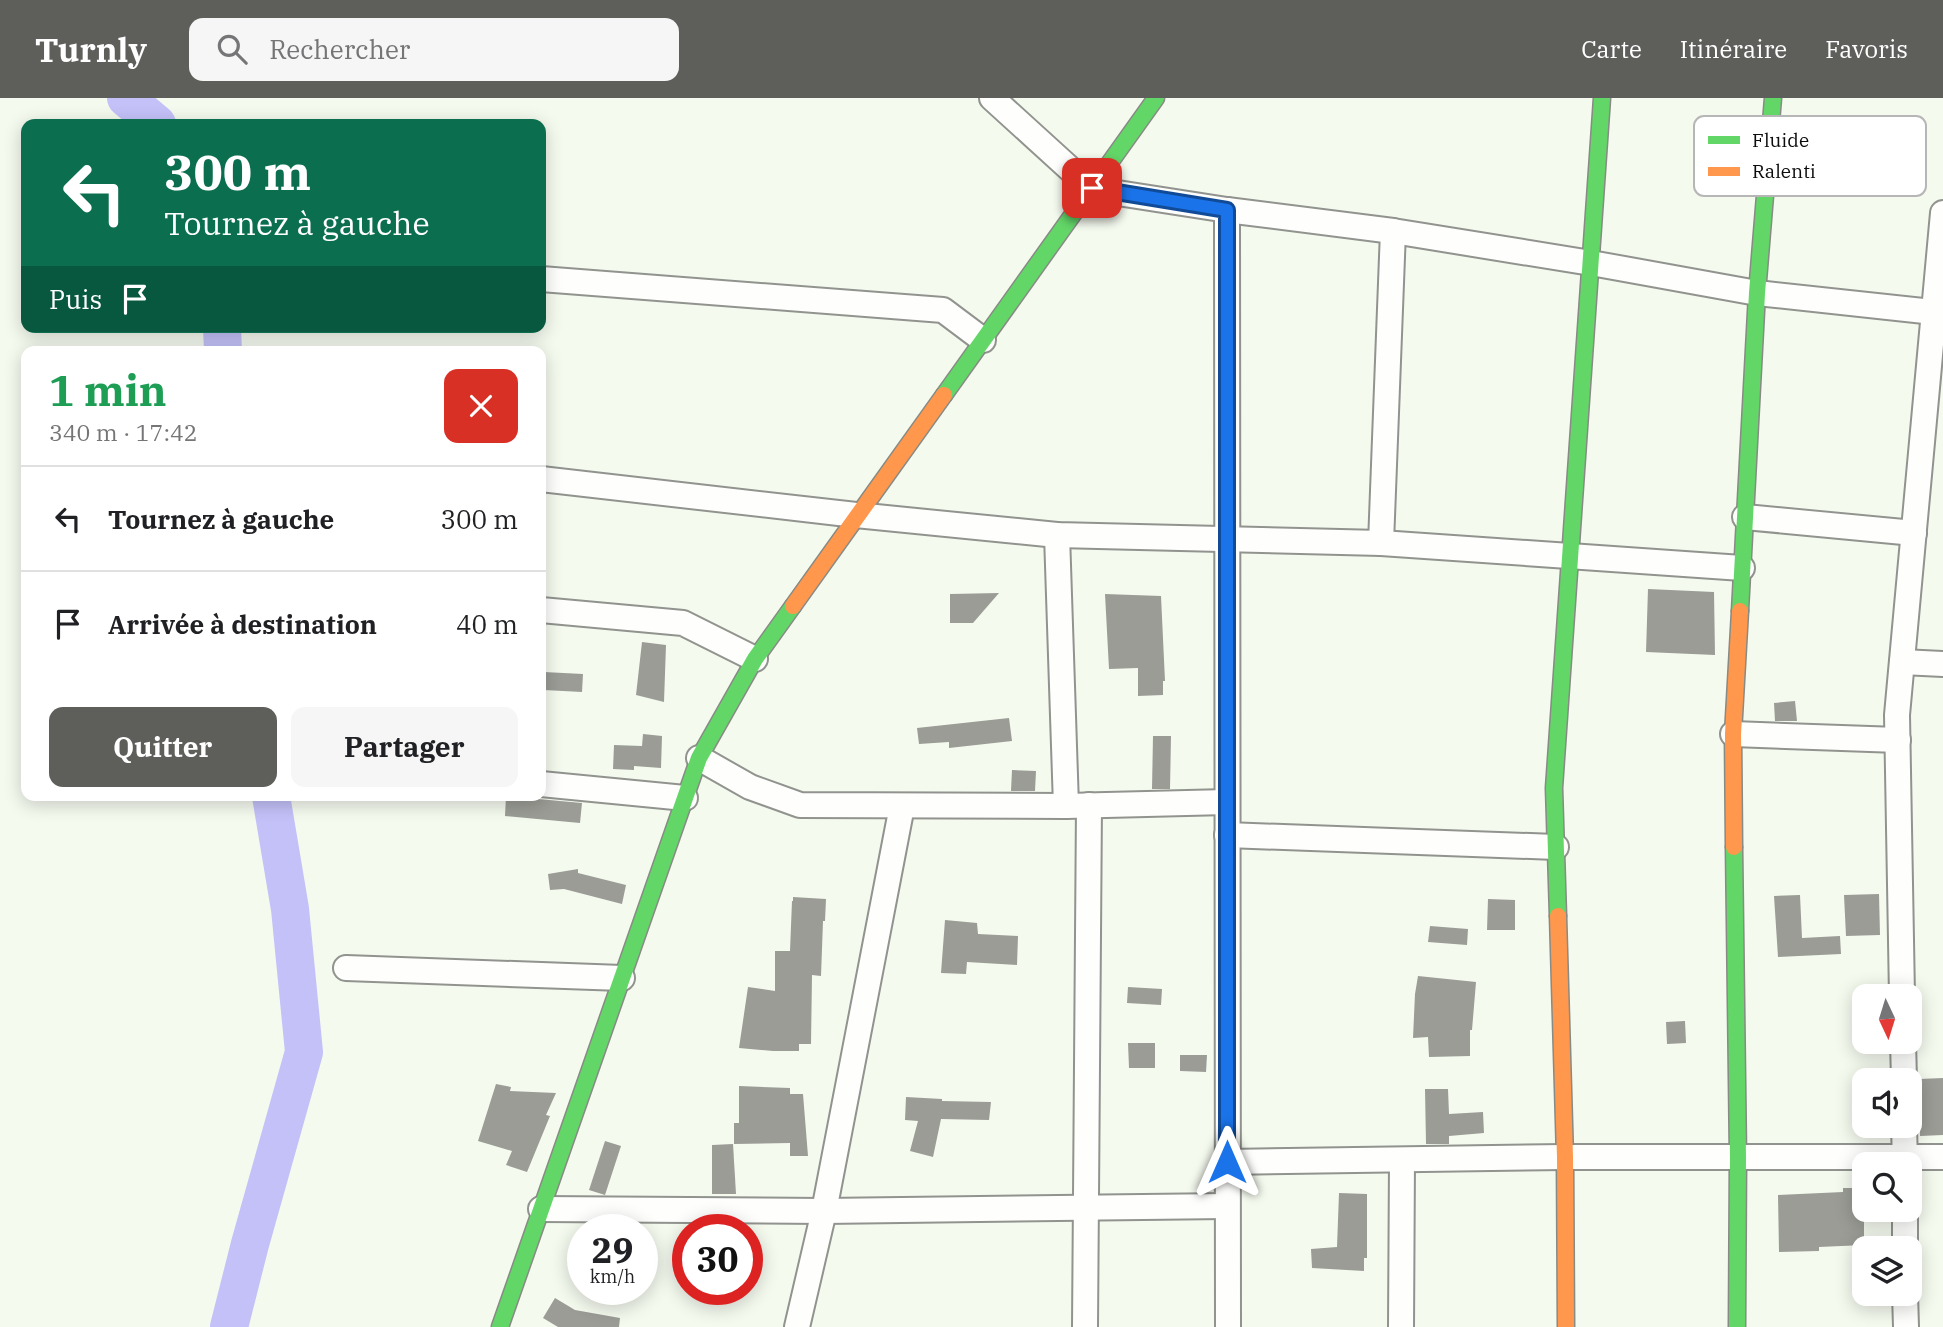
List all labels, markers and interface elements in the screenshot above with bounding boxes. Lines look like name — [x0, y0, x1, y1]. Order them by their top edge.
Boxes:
search box — [189, 18, 679, 81]
text: Turnly — [35, 28, 147, 71]
icon: search — [213, 30, 251, 68]
text: Rechercher — [269, 32, 410, 66]
text: Carte — [1581, 33, 1642, 65]
text: Itinéraire — [1680, 33, 1787, 65]
text: Favoris — [1825, 33, 1908, 65]
legend — [1694, 116, 1926, 196]
text: Fluide — [1752, 128, 1809, 152]
text: 300 m — [164, 140, 311, 203]
icon: left — [49, 147, 140, 238]
pin — [1062, 158, 1122, 218]
text: Ralenti — [1752, 159, 1816, 183]
icon: arrive — [1073, 169, 1111, 207]
text: Tournez à gauche — [164, 202, 430, 244]
icon: arrive — [116, 280, 154, 318]
text: Puis — [49, 282, 102, 316]
text: 1 min — [49, 363, 167, 418]
button: close — [444, 369, 518, 443]
text: 340 m · 17:42 — [49, 417, 198, 447]
icon: left — [49, 500, 87, 538]
text: Tournez à gauche — [108, 502, 334, 536]
text: 300 m — [440, 502, 518, 536]
icon: arrive — [49, 605, 87, 643]
text: Arrivée à destination — [108, 607, 377, 641]
text: 40 m — [456, 607, 518, 641]
button: Quitter — [49, 707, 277, 787]
button: Partager — [291, 707, 518, 787]
north arrow — [1852, 984, 1922, 1054]
map controls — [1852, 984, 1922, 1306]
button: sound — [1852, 1068, 1922, 1138]
position arrow — [1190, 1125, 1264, 1199]
button: search — [1852, 1152, 1922, 1222]
speed limit sign: 30 — [672, 1214, 763, 1305]
text: 29 — [591, 1227, 634, 1273]
button: layers — [1852, 1236, 1922, 1306]
text: km/h — [590, 1265, 635, 1288]

